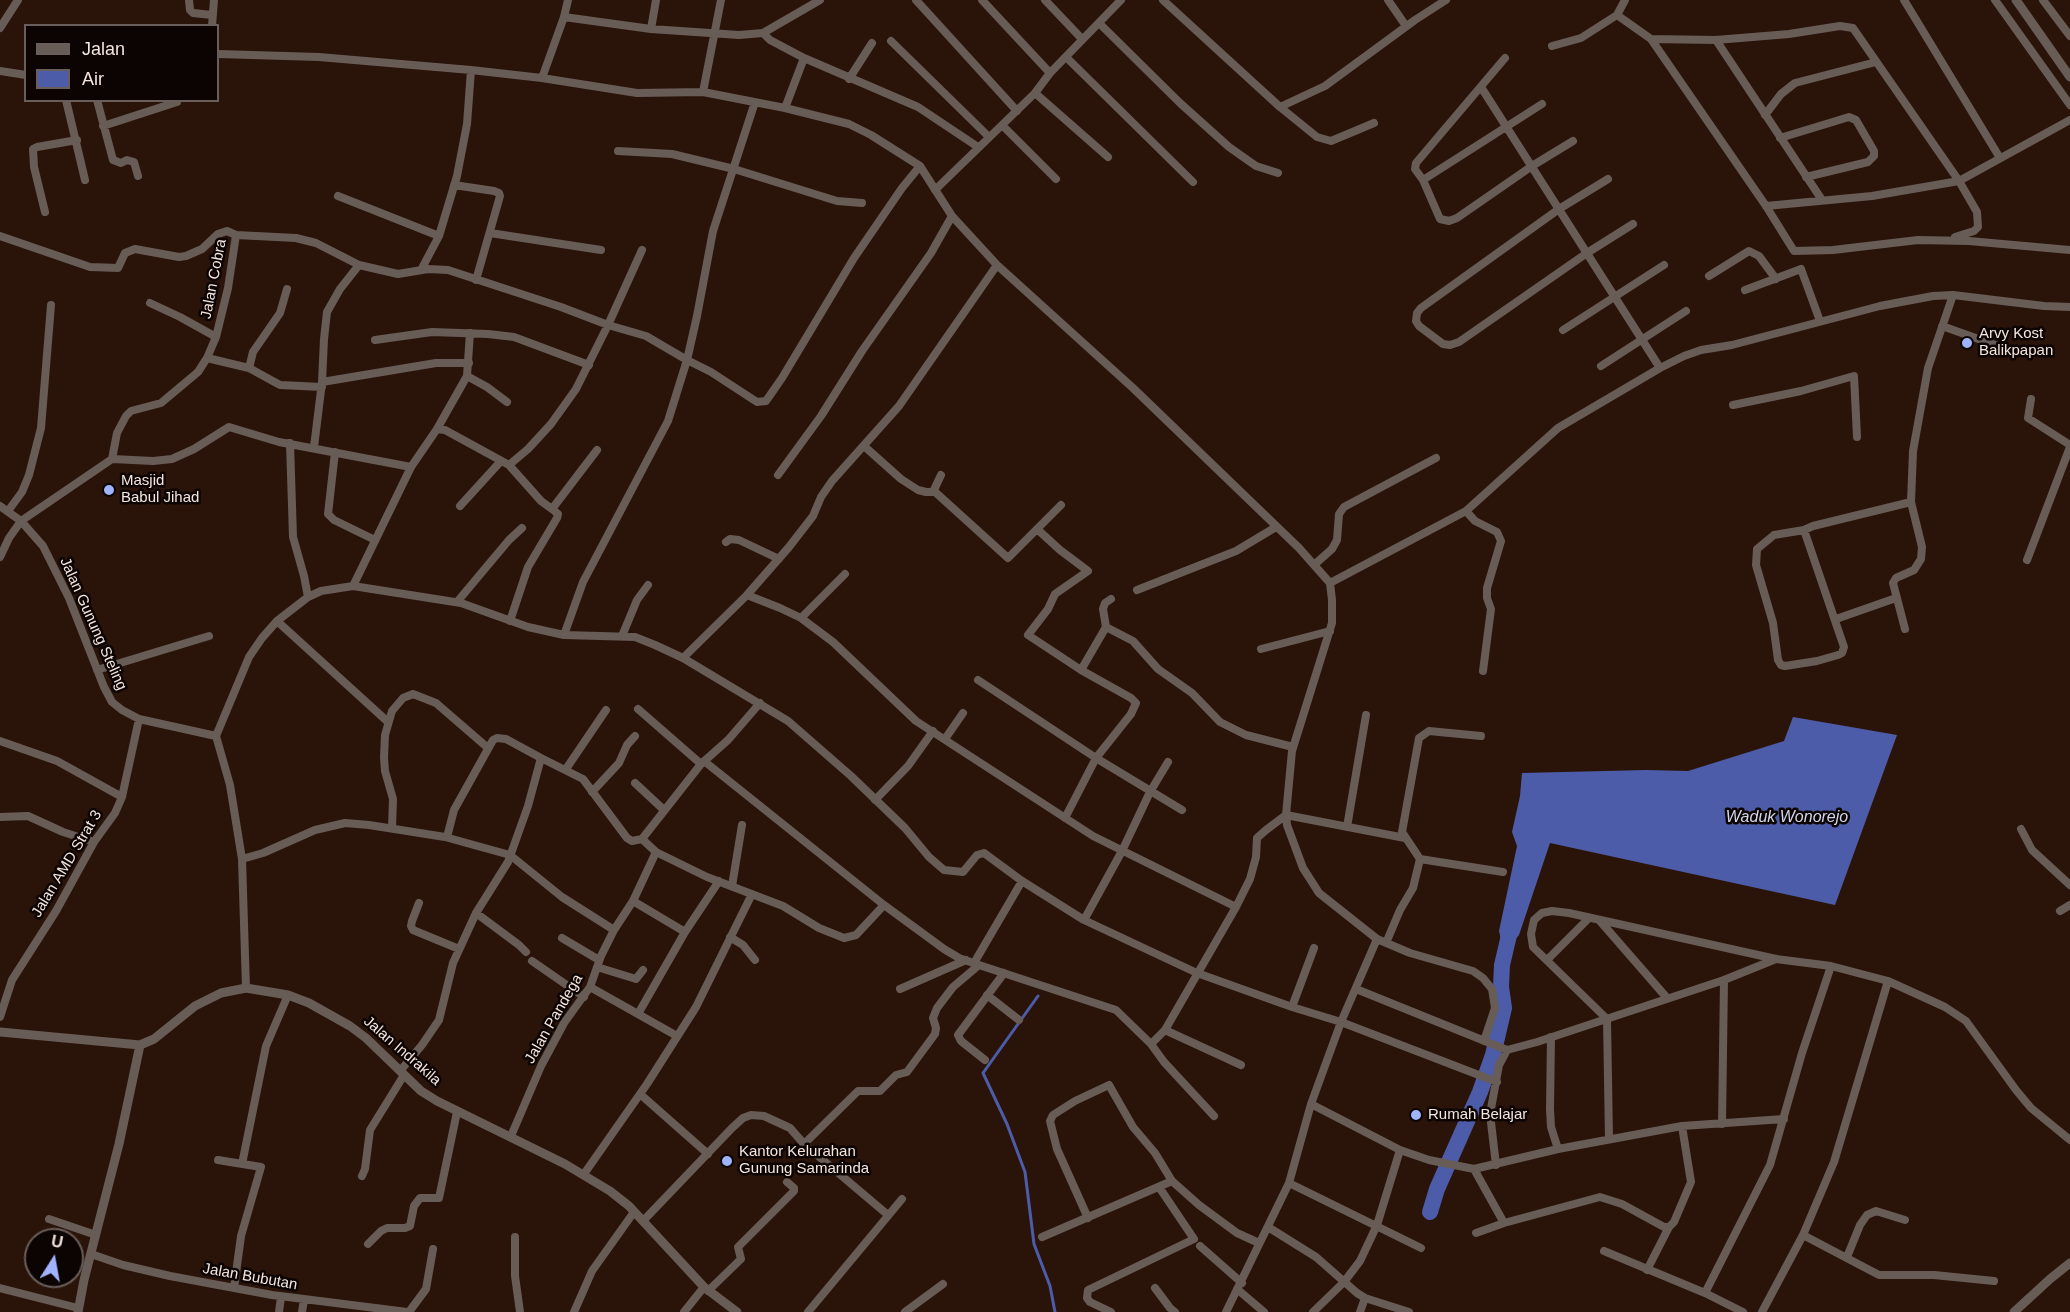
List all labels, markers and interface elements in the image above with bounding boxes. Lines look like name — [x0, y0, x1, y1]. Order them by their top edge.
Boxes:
legend — [24, 24, 219, 102]
text: Jalan — [82, 39, 125, 59]
text: Air — [82, 69, 104, 89]
street label: Jalan Cobra — [197, 238, 231, 320]
place label: Arvy Kost Balikpapan — [1979, 325, 2053, 360]
marker: Arvy Kost Balikpapan — [1960, 336, 1974, 350]
place label: Masjid Babul Jihad — [121, 472, 199, 507]
marker: Masjid Babul Jihad — [102, 483, 116, 497]
street label: Jalan Gunung Steling — [56, 555, 130, 693]
street label: Jalan AMD Strat 3 — [28, 807, 106, 921]
water label: Waduk Wonorejo — [1726, 808, 1848, 828]
street label: Jalan Pandega — [521, 971, 587, 1067]
street label: Jalan Indrakila — [360, 1012, 444, 1090]
place label: Rumah Belajar — [1428, 1106, 1527, 1124]
marker: Rumah Belajar — [1409, 1108, 1423, 1122]
place label: Kantor Kelurahan Gunung Samarinda — [739, 1143, 869, 1178]
marker: Kantor Kelurahan Gunung Samarinda — [720, 1154, 734, 1168]
north arrow — [24, 1228, 84, 1288]
text: U — [50, 1232, 64, 1251]
street label: Jalan Bubutan — [201, 1260, 299, 1294]

